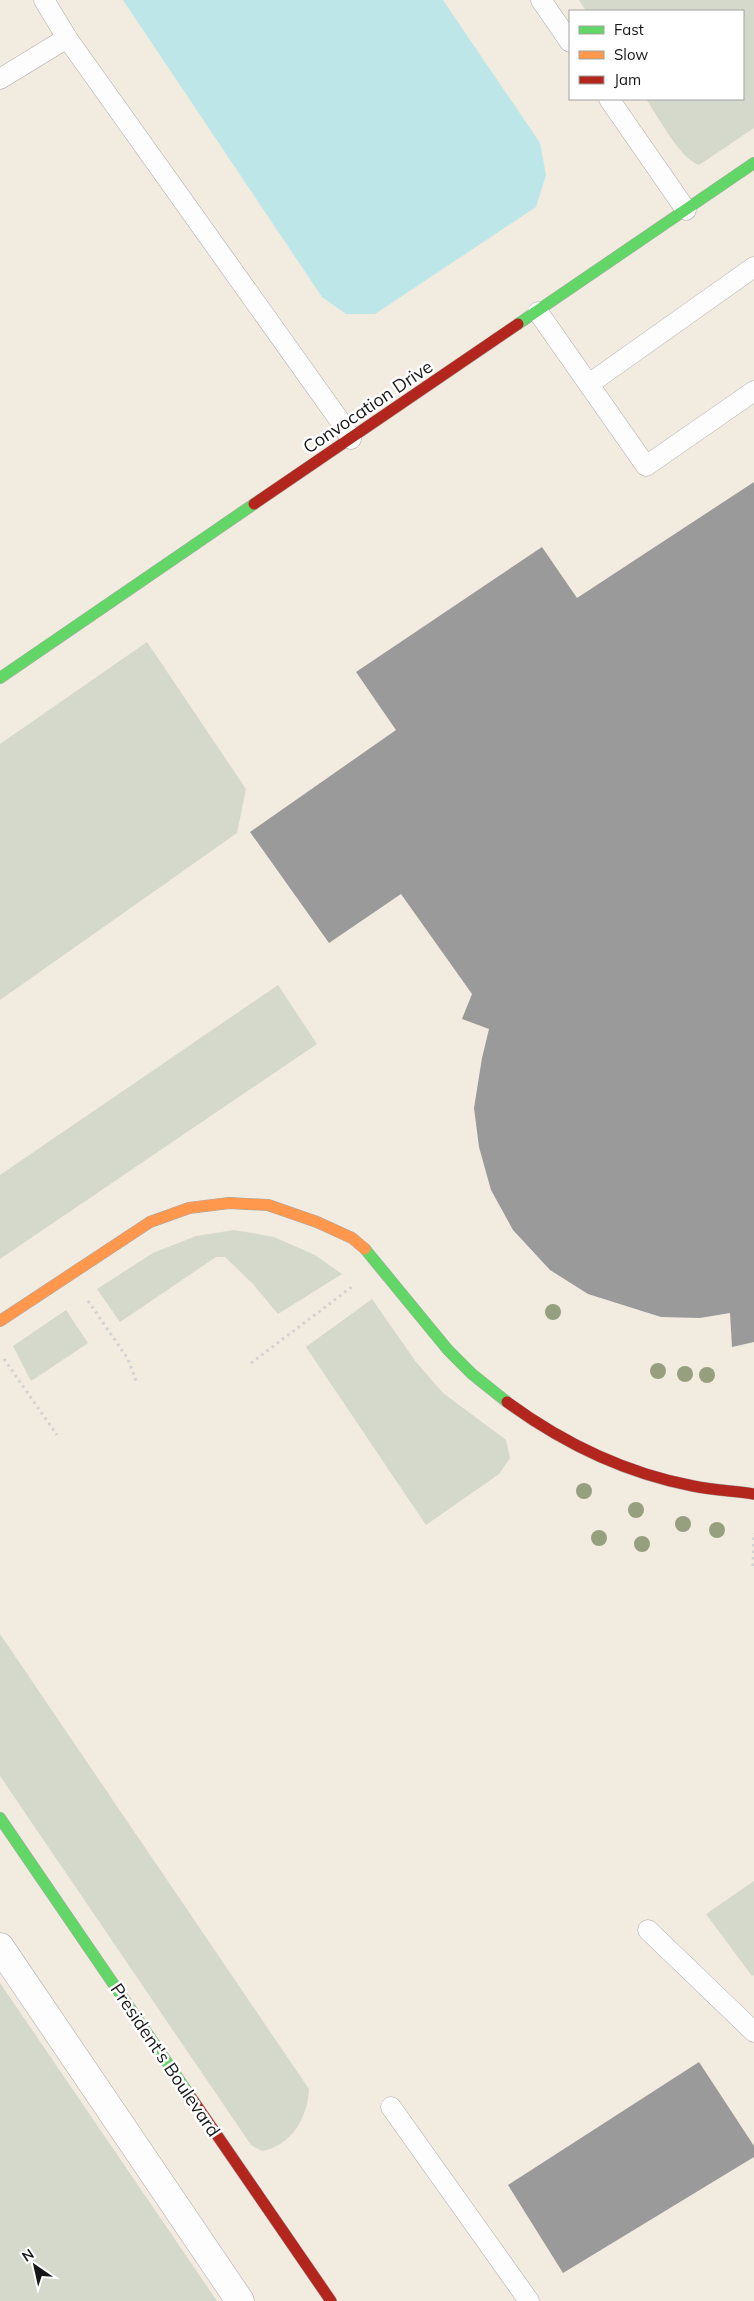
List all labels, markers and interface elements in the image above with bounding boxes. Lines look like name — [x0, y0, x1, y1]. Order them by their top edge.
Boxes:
legend — [569, 10, 744, 100]
text: Fast — [614, 20, 644, 39]
text: Slow — [614, 45, 648, 64]
text: Jam — [614, 70, 641, 89]
street label: Convocation Drive — [299, 355, 437, 458]
street label: President's Boulevard — [105, 1979, 225, 2141]
north arrow — [10, 2241, 60, 2291]
text: N — [18, 2245, 37, 2266]

